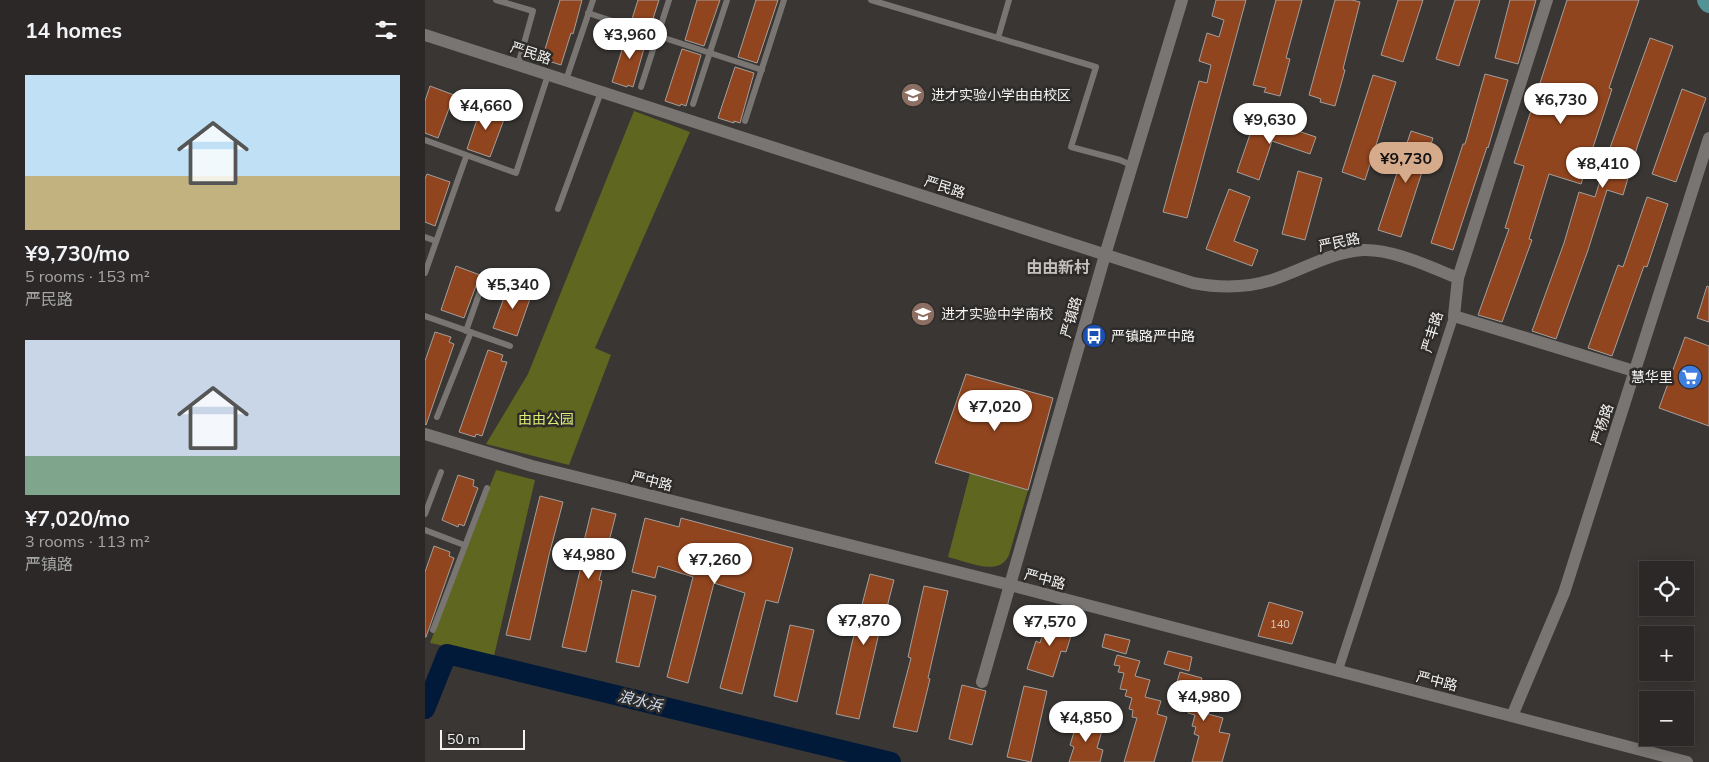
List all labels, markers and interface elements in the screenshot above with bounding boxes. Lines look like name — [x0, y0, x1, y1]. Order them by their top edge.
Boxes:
icon: filters — [372, 16, 400, 44]
text: 14 homes — [25, 17, 122, 43]
pin: ¥3,960 — [589, 18, 671, 60]
text: ¥3,960 — [604, 24, 656, 44]
street label: 严民路 — [508, 38, 554, 68]
school or university icon: 进才实验小学由由校区 — [900, 82, 926, 108]
pin: ¥6,730 — [1520, 82, 1602, 125]
place label: 进才实验小学由由校区 — [931, 86, 1071, 104]
pin: ¥4,660 — [445, 88, 527, 131]
text: ¥6,730 — [1535, 89, 1587, 109]
text: ¥4,660 — [460, 95, 512, 115]
pin: ¥9,630 — [1229, 102, 1311, 145]
icon: home — [168, 108, 258, 198]
text: ¥9,630 — [1244, 109, 1296, 129]
pin: ¥9,730 — [1365, 142, 1447, 184]
pin: ¥8,410 — [1562, 146, 1644, 189]
text: ¥9,730 — [1380, 148, 1432, 168]
text: ¥8,410 — [1577, 153, 1629, 173]
street label: 严民路 — [922, 172, 968, 202]
street label: 严民路 — [1317, 229, 1361, 255]
text: ¥9,730/mo — [25, 240, 130, 266]
district label: 由由新村 — [1026, 257, 1090, 277]
text: 5 rooms · 153 m² — [25, 266, 150, 286]
pin: ¥5,340 — [472, 268, 554, 310]
text: ¥5,340 — [487, 274, 539, 294]
text: 严民路 — [25, 289, 73, 309]
street label: 严镇路 — [1057, 294, 1085, 340]
school or university icon: 进才实验中学南校 — [910, 301, 936, 327]
place label: 进才实验中学南校 — [941, 305, 1053, 323]
street label: 严丰路 — [1417, 309, 1447, 355]
bus stop icon: 严镇路严中路 — [1081, 323, 1107, 349]
place label: 严镇路严中路 — [1111, 327, 1195, 345]
supermarket icon: 慧华里 — [1677, 364, 1703, 390]
place label: 慧华里 — [1631, 368, 1673, 386]
icon: home — [168, 373, 258, 463]
pin: ¥7,020 — [954, 390, 1036, 432]
text: ¥7,020 — [969, 396, 1021, 416]
street label: 严杨路 — [1587, 401, 1617, 447]
park label: 由由公园 — [518, 410, 574, 428]
street label: 严中路 — [629, 467, 675, 495]
text: ¥7,020/mo — [25, 505, 130, 531]
text: 3 rooms · 113 m² — [25, 531, 150, 551]
pin: ¥4,980 — [548, 538, 630, 580]
pin: ¥7,260 — [674, 542, 756, 585]
text: ¥4,980 — [563, 544, 615, 564]
text: ¥7,260 — [689, 549, 741, 569]
text: 严镇路 — [25, 554, 73, 574]
map controls — [1639, 561, 1694, 746]
button: locate — [1639, 561, 1694, 616]
street label: 严中路 — [1022, 565, 1068, 593]
pin: ¥7,870 — [823, 604, 905, 646]
pin: ¥7,570 — [1009, 604, 1091, 647]
text: ¥7,870 — [838, 610, 890, 630]
text: ¥7,570 — [1024, 611, 1076, 631]
house number: 140 — [1270, 617, 1290, 631]
button: + — [1639, 626, 1694, 681]
street label: 严中路 — [1414, 667, 1460, 695]
pin: ¥4,980 — [1163, 680, 1245, 722]
water label: 浪水浜 — [616, 686, 666, 716]
text: ¥4,980 — [1178, 686, 1230, 706]
button: − — [1639, 691, 1694, 746]
pin: ¥4,850 — [1045, 700, 1127, 743]
text: ¥4,850 — [1060, 707, 1112, 727]
scale bar — [440, 727, 525, 750]
text: 50 m — [447, 730, 480, 748]

